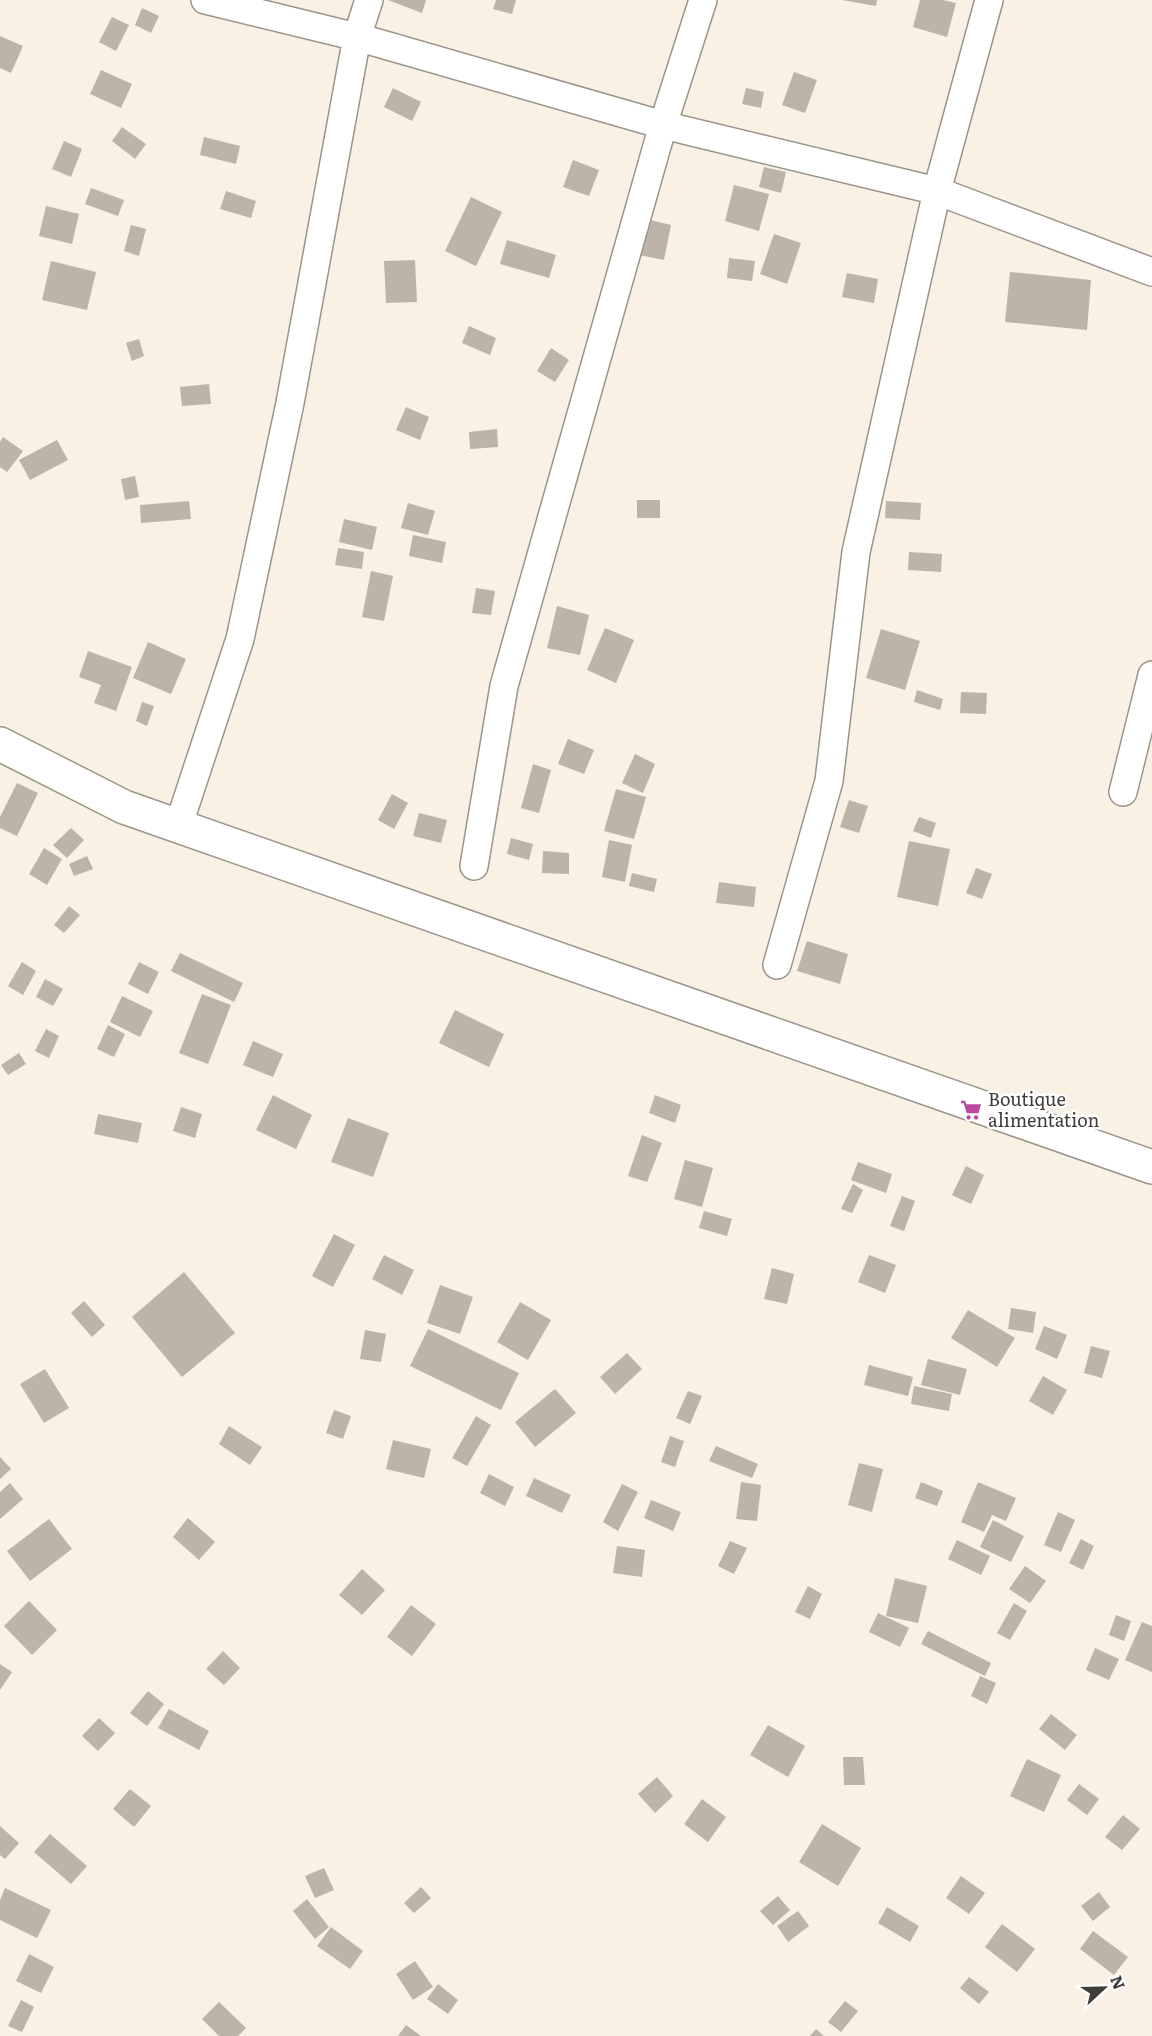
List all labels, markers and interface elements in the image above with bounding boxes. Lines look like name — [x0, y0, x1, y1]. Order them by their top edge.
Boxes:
place label: Boutique alimentation — [988, 1085, 1100, 1133]
supermarket icon: Boutique alimentation — [959, 1098, 983, 1122]
north arrow — [1074, 1958, 1134, 2018]
text: N — [1105, 1971, 1132, 1993]

